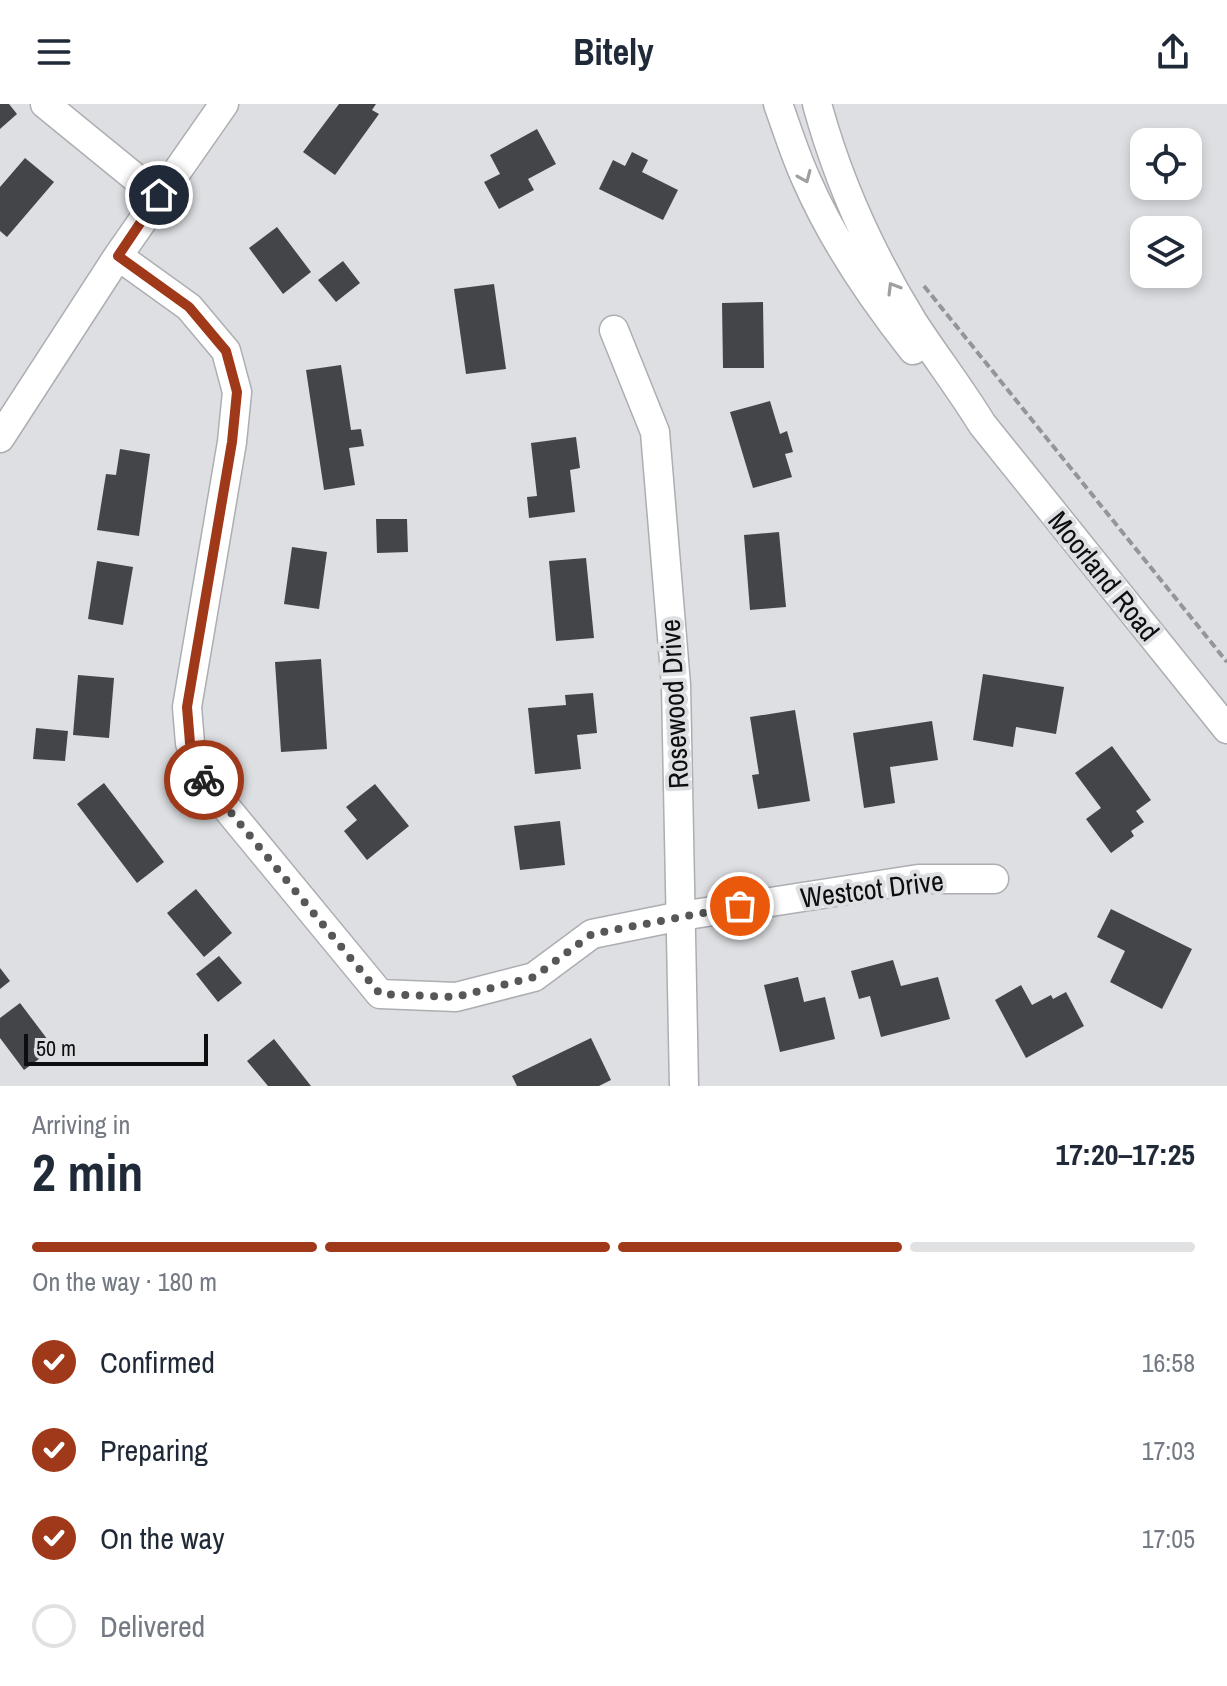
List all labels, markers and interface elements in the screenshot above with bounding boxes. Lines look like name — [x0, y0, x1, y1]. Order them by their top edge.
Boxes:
text: Bitely — [573, 28, 654, 76]
icon: menu — [32, 30, 76, 74]
icon: share — [1151, 30, 1195, 74]
map controls — [1130, 128, 1202, 288]
button: locate — [1130, 128, 1202, 200]
pin — [125, 161, 193, 229]
one-way arrow — [796, 169, 812, 183]
icon: home — [137, 173, 181, 217]
button: layers — [1130, 216, 1202, 288]
one-way arrow — [887, 282, 903, 297]
street label: Moorland Road — [1040, 503, 1168, 649]
street label: Rosewood Drive — [651, 618, 697, 790]
courier — [164, 740, 244, 820]
icon: bike — [182, 758, 226, 802]
street label: Westcot Drive — [798, 861, 946, 917]
pin — [706, 872, 774, 940]
icon: bag — [718, 884, 762, 928]
scale bar — [24, 1030, 208, 1066]
text: 50 m — [36, 1033, 76, 1063]
text: Arriving in — [32, 1107, 130, 1142]
text: 17:20–17:25 — [1056, 1134, 1195, 1174]
text: 2 min — [32, 1137, 143, 1207]
text: On the way · 180 m — [32, 1264, 217, 1299]
icon: check — [32, 1340, 76, 1384]
text: Confirmed — [100, 1342, 215, 1382]
text: 16:58 — [1142, 1345, 1195, 1380]
icon: check — [32, 1428, 76, 1472]
text: Preparing — [100, 1430, 208, 1470]
text: 17:03 — [1142, 1433, 1195, 1468]
icon: check — [32, 1516, 76, 1560]
text: On the way — [100, 1518, 224, 1558]
text: 17:05 — [1142, 1521, 1195, 1556]
text: Delivered — [100, 1606, 205, 1646]

